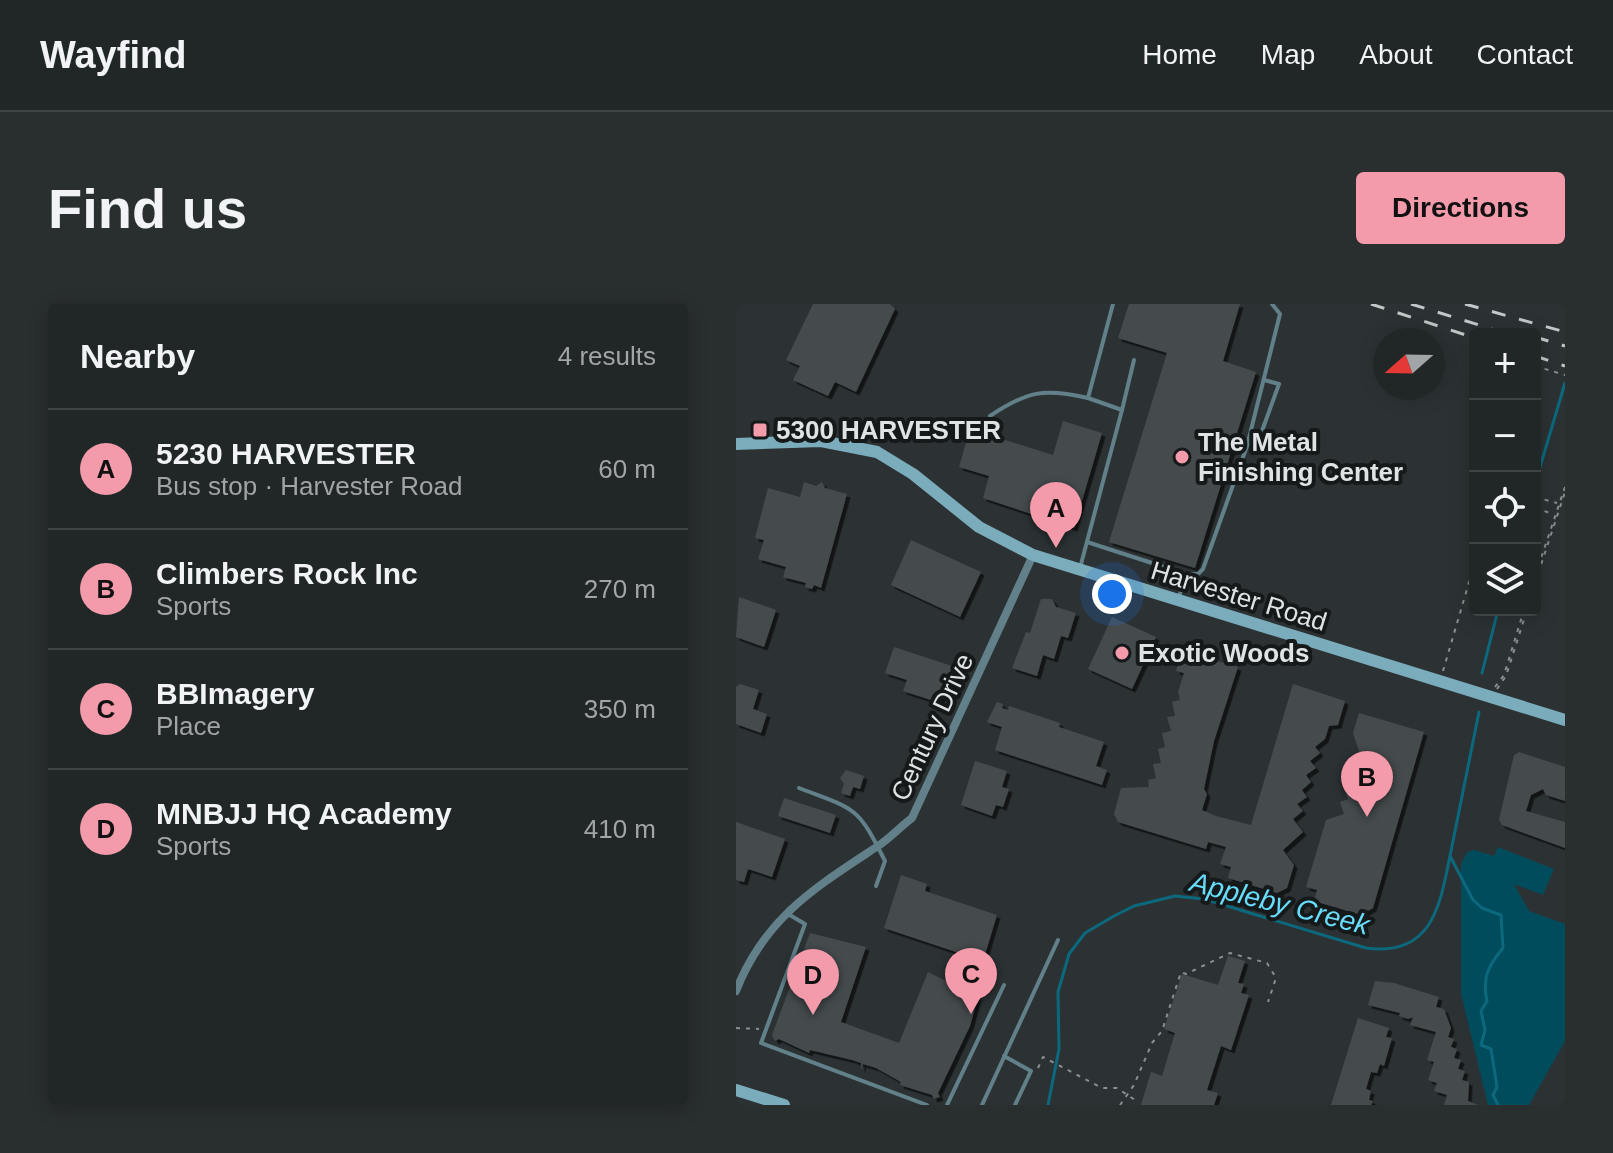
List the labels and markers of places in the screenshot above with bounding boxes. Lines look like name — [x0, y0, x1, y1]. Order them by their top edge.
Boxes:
place label: 5300 HARVESTER — [776, 415, 1001, 445]
marker: 5300 HARVESTER — [751, 421, 769, 439]
place label: The Metal Finishing Center — [1198, 427, 1403, 487]
marker: The Metal Finishing Center — [1173, 448, 1191, 466]
pin: A — [1030, 482, 1082, 548]
place label: Exotic Woods — [1138, 638, 1309, 668]
marker: Exotic Woods — [1113, 644, 1131, 662]
pin: B — [1341, 751, 1393, 817]
pin: C — [945, 948, 997, 1014]
pin: D — [787, 949, 839, 1015]

